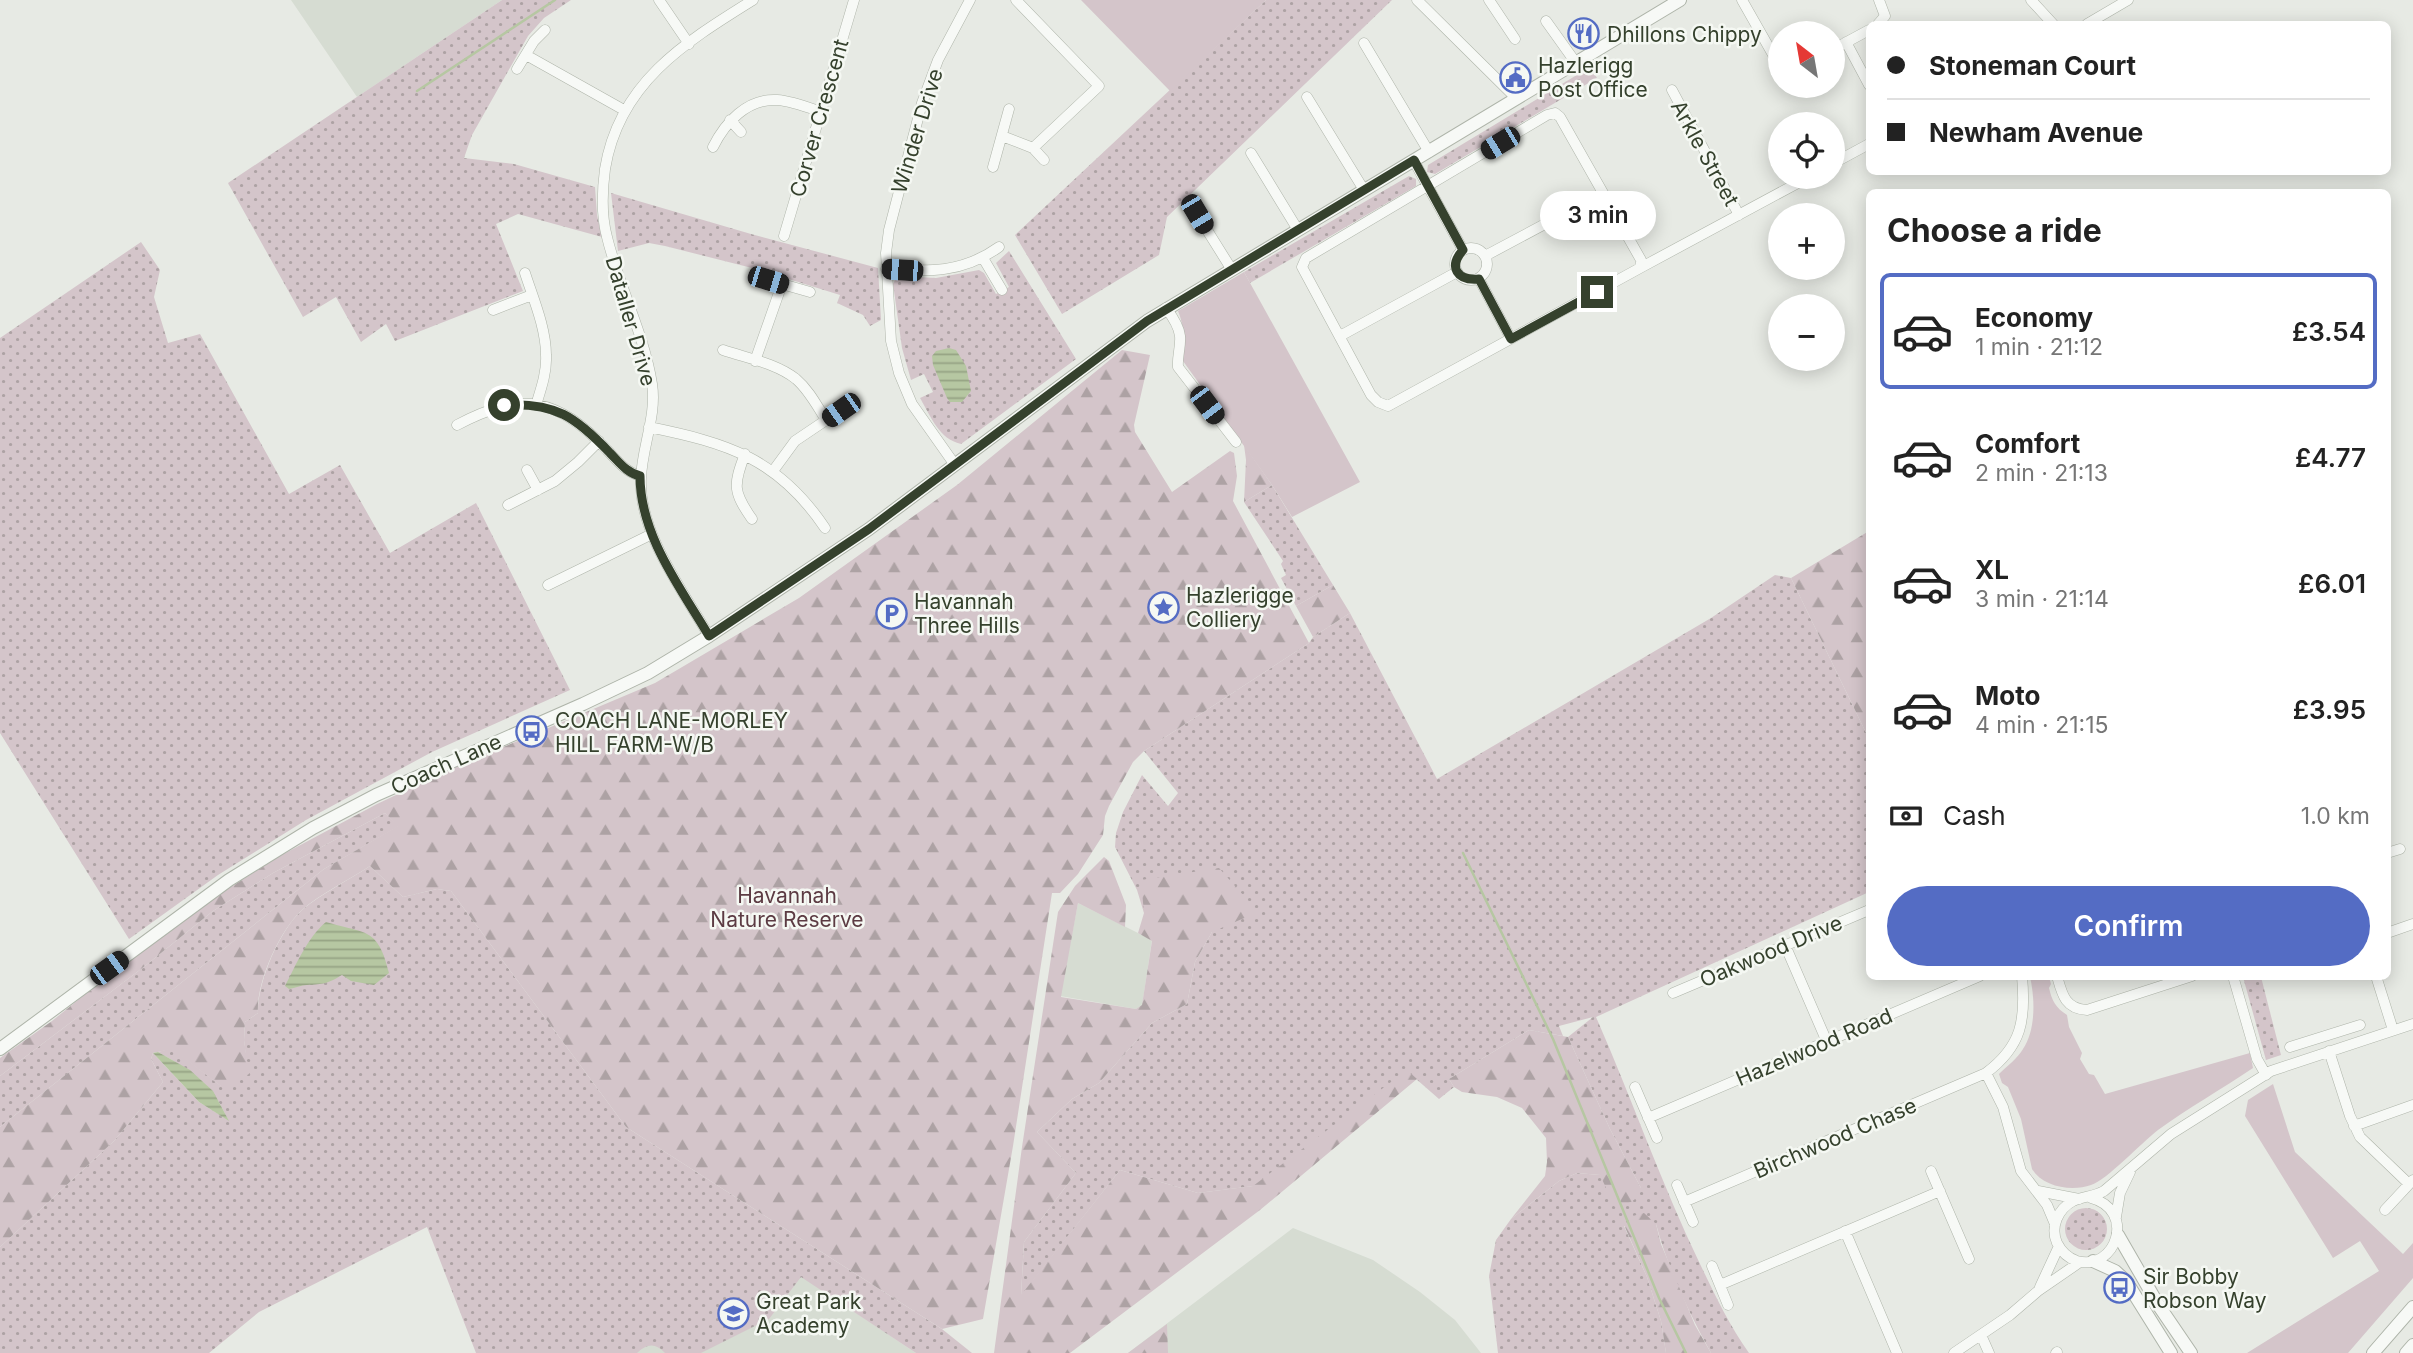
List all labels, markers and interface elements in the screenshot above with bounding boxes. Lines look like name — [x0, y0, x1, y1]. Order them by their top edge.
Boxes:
restaurant icon: Dhillons Chippy — [1567, 17, 1601, 51]
north arrow — [1768, 21, 1844, 98]
map controls — [1768, 21, 1845, 371]
place label: Dhillons Chippy — [1607, 22, 1762, 47]
street label: Corver Crescent — [784, 36, 854, 200]
text: Stoneman Court — [1929, 50, 2136, 81]
place label: Hazlerigg Post Office — [1538, 53, 1648, 102]
public building icon: Hazlerigg Post Office — [1498, 60, 1532, 94]
street label: Winder Drive — [886, 66, 948, 196]
street label: Arkle Street — [1666, 96, 1744, 210]
button: locate — [1768, 112, 1845, 189]
text: Newham Avenue — [1929, 117, 2143, 148]
car — [1477, 123, 1524, 163]
callout: 3 min — [1539, 190, 1655, 240]
car — [1178, 191, 1217, 237]
text: 3 min — [1567, 201, 1629, 229]
button: + — [1768, 203, 1845, 280]
text: Choose a ride — [1887, 211, 2102, 250]
street label: Dataller Drive — [601, 253, 661, 389]
car — [881, 258, 924, 282]
car — [745, 264, 792, 296]
route end — [1581, 276, 1613, 308]
button: − — [1768, 294, 1845, 371]
icon: car — [1891, 300, 1954, 363]
text: Economy — [1975, 302, 2093, 333]
text: £3.54 — [2292, 316, 2366, 347]
text: 1 min · 21:12 — [1975, 333, 2103, 361]
car — [1186, 382, 1229, 428]
route start — [488, 389, 520, 421]
car — [818, 389, 865, 431]
icon: car — [1891, 426, 1954, 489]
text: Comfort — [1975, 428, 2080, 459]
text: £4.77 — [2295, 442, 2366, 473]
text: 2 min · 21:13 — [1975, 459, 2108, 487]
icon: car — [1891, 552, 1954, 615]
text: XL — [1975, 554, 2009, 585]
text: £6.01 — [2298, 568, 2366, 599]
place label: Hazlerigge Colliery — [1186, 583, 1294, 632]
text: 3 min · 21:14 — [1975, 585, 2109, 613]
place label: Havannah Three Hills — [914, 589, 1020, 638]
place icon: Hazlerigge Colliery — [1146, 590, 1180, 624]
parking icon: Havannah Three Hills — [874, 596, 908, 630]
icon: car — [1891, 678, 1954, 741]
text: Moto — [1975, 680, 2040, 711]
text: £3.95 — [2293, 694, 2366, 725]
place label: COACH LANE-MORLEY HILL FARM-W/B — [555, 708, 788, 757]
text: 4 min · 21:15 — [1975, 711, 2109, 739]
bus stop icon: COACH LANE-MORLEY HILL FARM-W/B — [515, 715, 549, 749]
street label: Coach Lane — [387, 728, 505, 800]
icon: cash — [1887, 797, 1925, 835]
text: Cash — [1943, 800, 2006, 831]
text: 1.0 km — [2301, 802, 2370, 830]
park label: Havannah Nature Reserve — [710, 883, 864, 932]
button: Confirm — [1887, 886, 2370, 966]
street label: Oakwood Drive — [1696, 910, 1846, 992]
car — [86, 947, 133, 989]
street label: Hazelwood Road — [1732, 1003, 1896, 1091]
street label: Birchwood Chase — [1750, 1092, 1920, 1184]
place label: Sir Bobby Robson Way — [2143, 1264, 2267, 1313]
bus stop icon: Sir Bobby Robson Way — [2103, 1271, 2137, 1305]
place label: Great Park Academy — [756, 1289, 862, 1338]
school or university icon: Great Park Academy — [716, 1296, 750, 1330]

